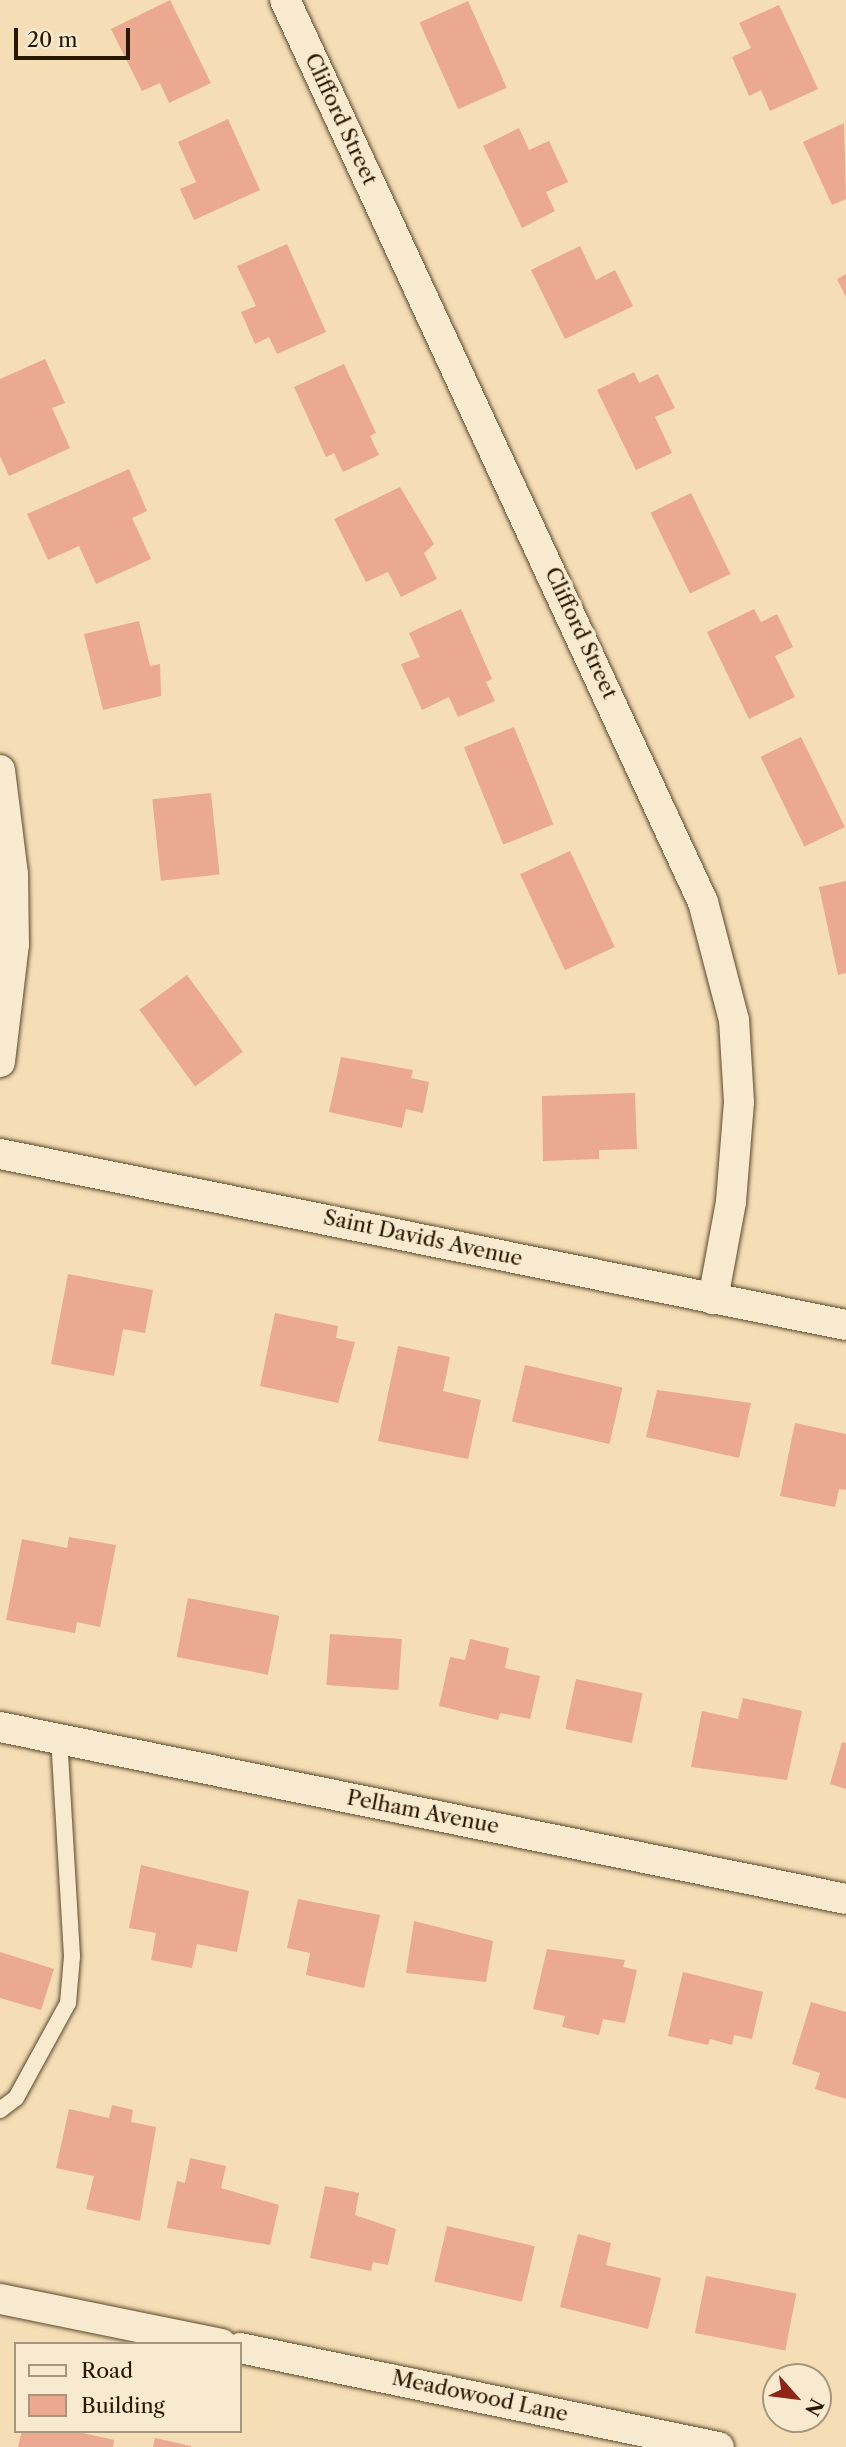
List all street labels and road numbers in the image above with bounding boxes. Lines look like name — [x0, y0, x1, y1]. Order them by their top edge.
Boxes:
street label: Clifford Street — [300, 49, 382, 189]
street label: Clifford Street — [540, 563, 622, 703]
street label: Saint Davids Avenue — [321, 1205, 525, 1271]
street label: Pelham Avenue — [344, 1785, 502, 1839]
street label: Meadowood Lane — [390, 2365, 570, 2427]

